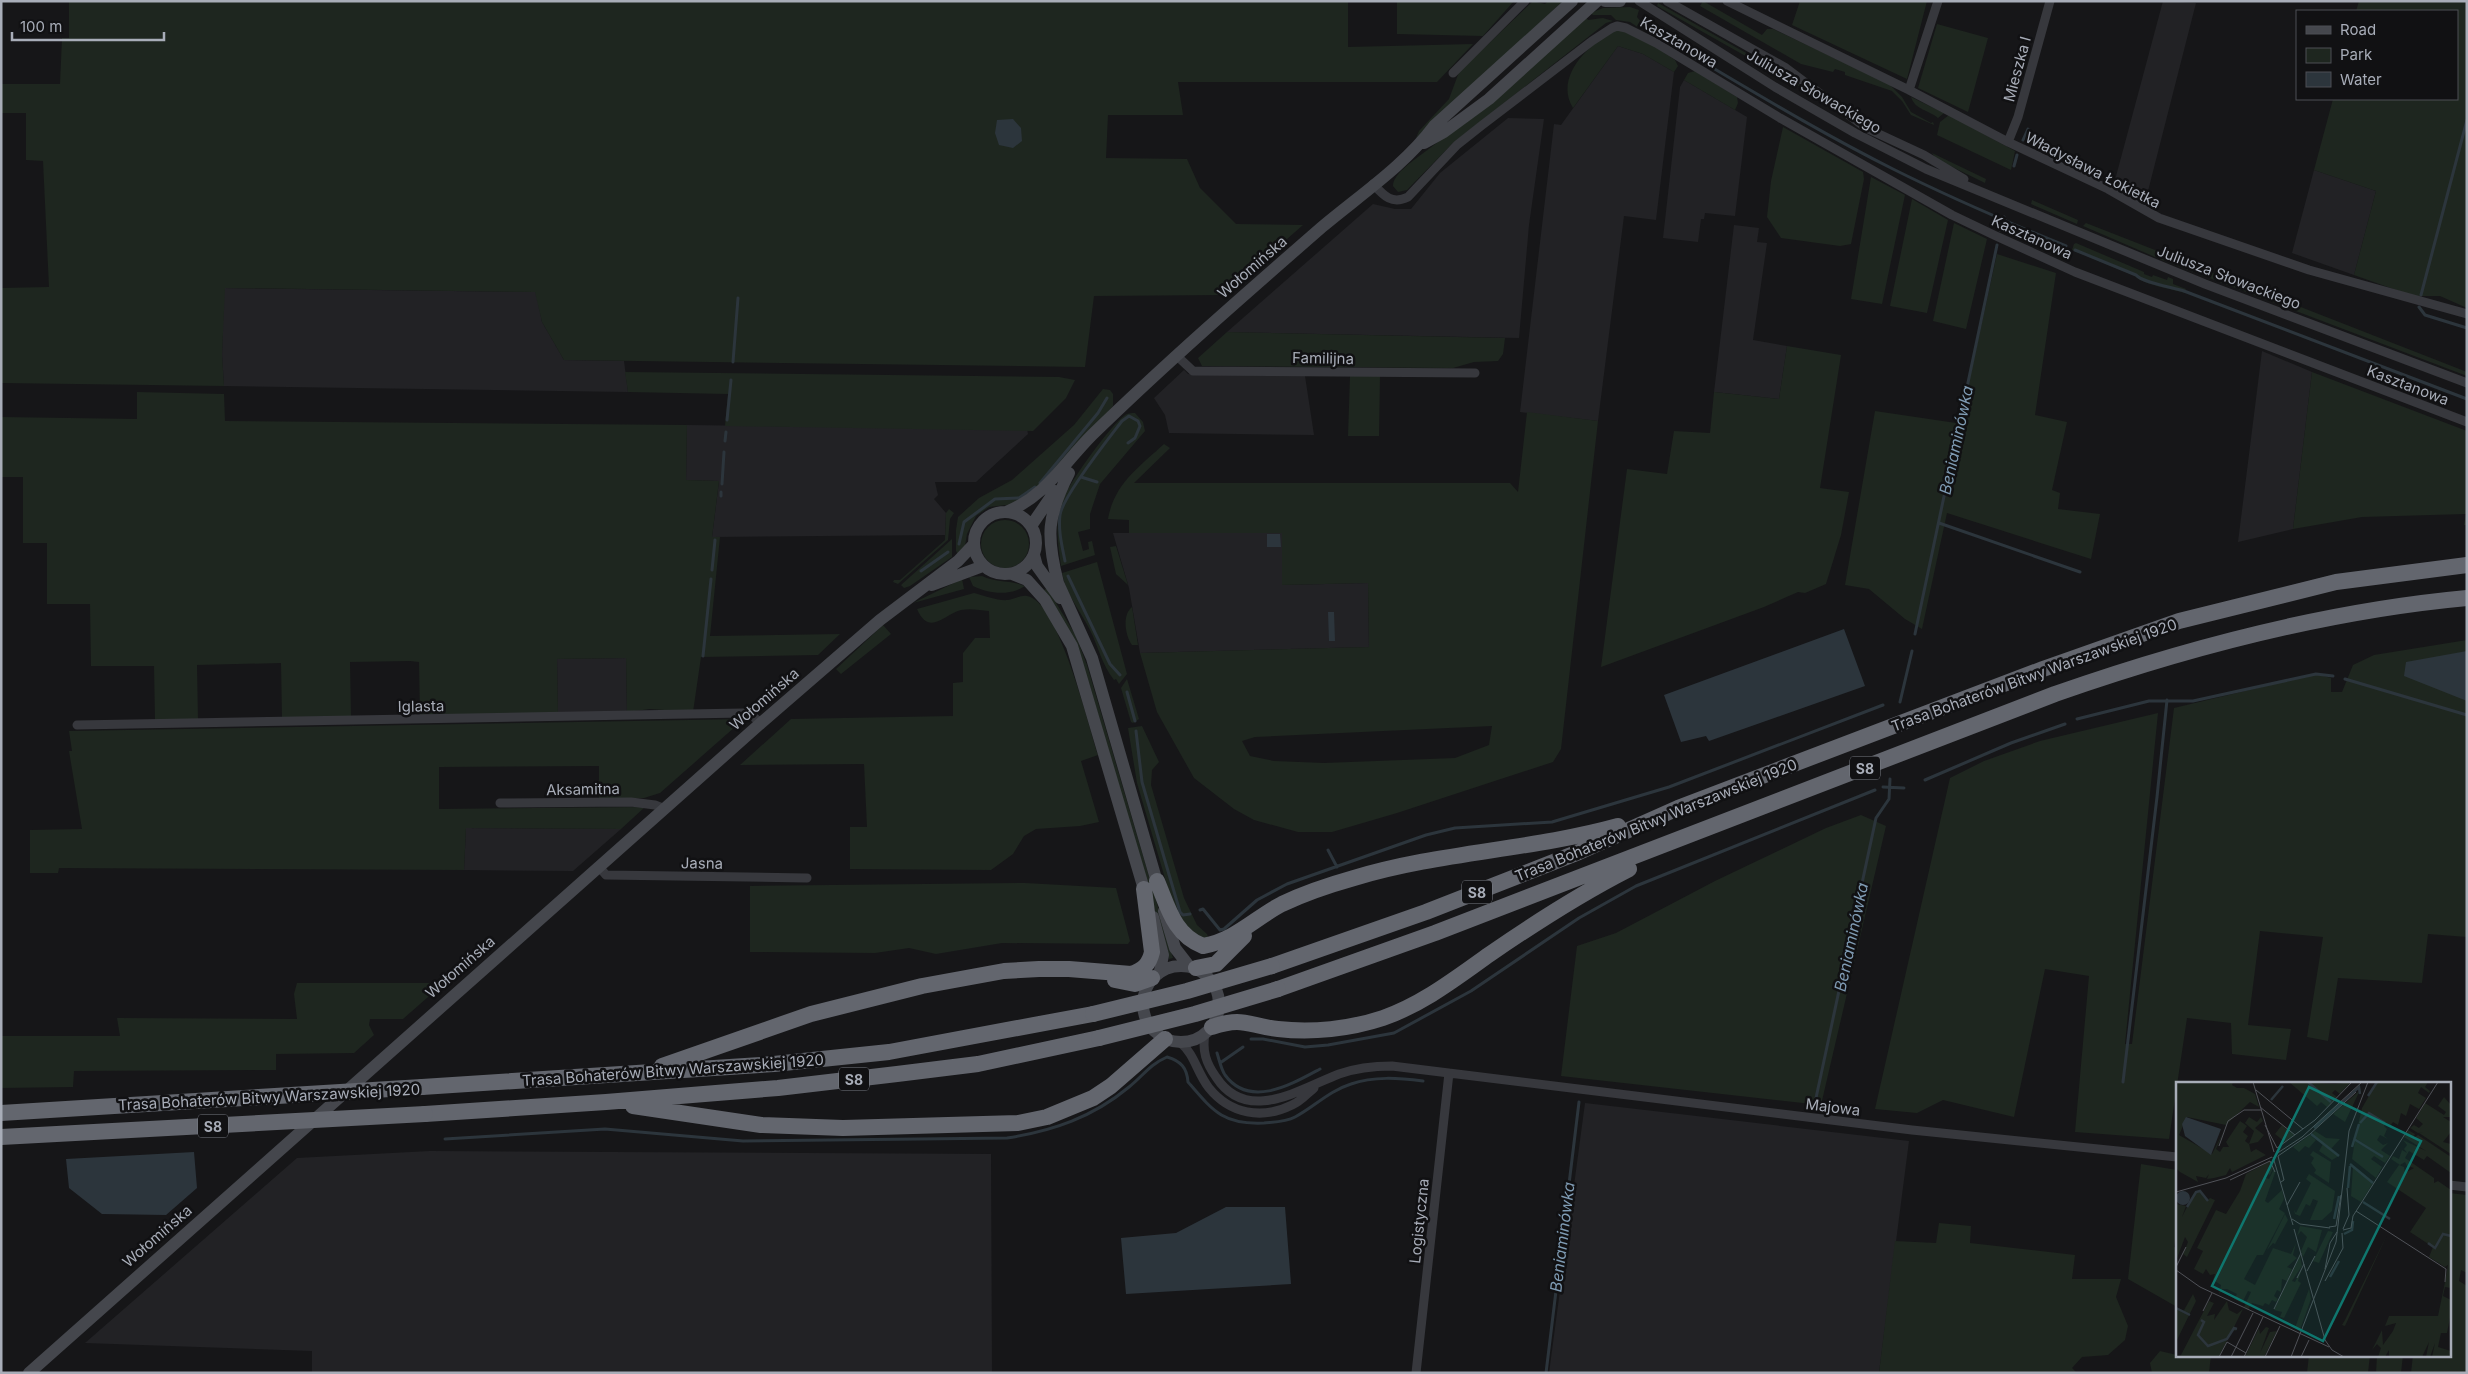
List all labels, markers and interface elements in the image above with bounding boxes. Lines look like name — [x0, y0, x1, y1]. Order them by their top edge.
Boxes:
scale bar — [12, 10, 165, 42]
legend — [2296, 10, 2458, 100]
street label: Kasztanowa — [1637, 12, 1721, 72]
text: 100 m — [20, 17, 62, 36]
text: Road — [2340, 20, 2376, 39]
street label: Mieszka I — [1999, 34, 2035, 104]
street label: Juliusza Słowackiego — [1743, 45, 1885, 137]
text: Park — [2340, 45, 2373, 64]
text: Water — [2340, 70, 2382, 89]
street label: Władysława Łokietka — [2022, 128, 2164, 212]
street label: Kasztanowa — [1989, 211, 2075, 263]
street label: Wołomińska — [1213, 232, 1291, 302]
street label: Juliusza Słowackiego — [2154, 241, 2304, 313]
street label: Familijna — [1292, 348, 1354, 368]
street label: Kasztanowa — [2364, 361, 2452, 409]
water label: Beniaminówka — [1935, 384, 1977, 496]
street label: Trasa Bohaterów Bitwy Warszawskiej 1920 — [1889, 614, 2179, 736]
street label: Wołomińska — [725, 664, 803, 734]
street label: Iglasta — [398, 696, 444, 716]
street label: Trasa Bohaterów Bitwy Warszawskiej 1920 — [1512, 755, 1800, 885]
road number: S8 — [1850, 756, 1880, 780]
street label: Aksamitna — [546, 779, 620, 799]
street label: Jasna — [681, 853, 723, 873]
road number: S8 — [1462, 880, 1492, 904]
water label: Beniaminówka — [1830, 881, 1872, 993]
street label: Wołomińska — [421, 932, 499, 1002]
street label: Trasa Bohaterów Bitwy Warszawskiej 1920 — [521, 1050, 825, 1090]
road number: S8 — [839, 1068, 869, 1090]
street label: Trasa Bohaterów Bitwy Warszawskiej 1920 — [117, 1080, 421, 1114]
inset map — [2176, 1082, 2450, 1356]
street label: Majowa — [1805, 1094, 1861, 1120]
road number: S8 — [198, 1114, 228, 1138]
street label: Logistyczna — [1405, 1177, 1433, 1265]
water label: Beniaminówka — [1545, 1181, 1579, 1293]
street label: Wołomińska — [118, 1201, 196, 1271]

